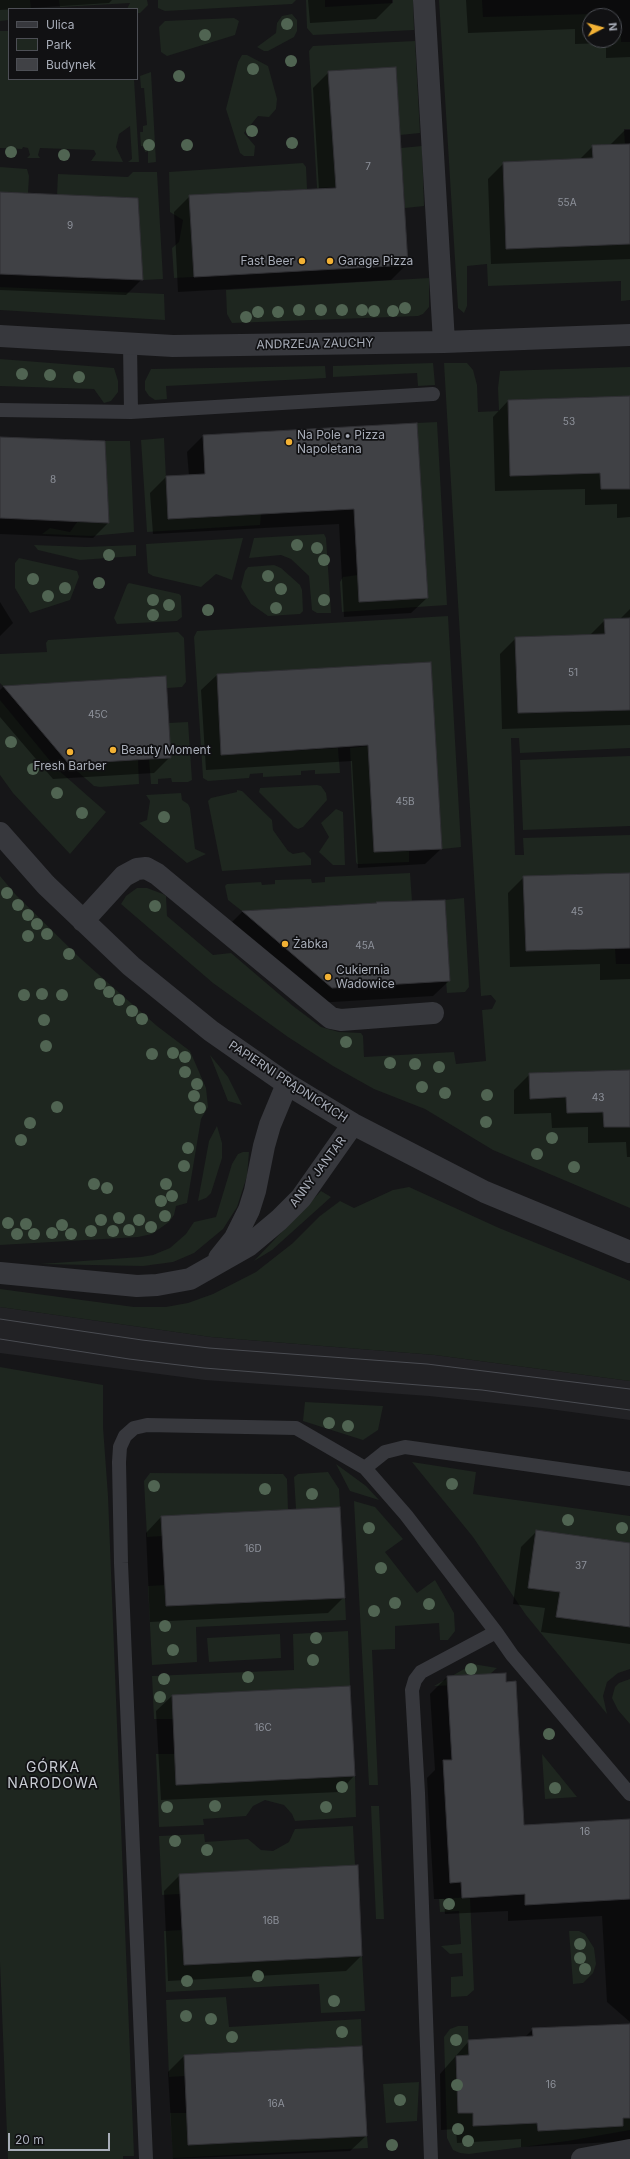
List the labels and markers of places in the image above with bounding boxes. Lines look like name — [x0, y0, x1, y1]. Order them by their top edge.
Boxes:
place label: Fast Beer — [240, 254, 294, 268]
place label: Garage Pizza — [338, 254, 413, 268]
marker: Fast Beer — [297, 256, 307, 266]
marker: Garage Pizza — [325, 256, 335, 266]
place label: Na Pole • Pizza Napoletana — [297, 428, 385, 456]
marker: Na Pole • Pizza Napoletana — [284, 437, 294, 447]
place label: Beauty Moment — [121, 743, 211, 757]
marker: Beauty Moment — [108, 745, 118, 755]
marker: Fresh Barber — [65, 747, 75, 757]
place label: Fresh Barber — [33, 759, 107, 773]
place label: Żabka — [293, 937, 328, 951]
marker: Żabka — [280, 939, 290, 949]
place label: Cukiernia Wadowice — [336, 963, 395, 991]
marker: Cukiernia Wadowice — [323, 972, 333, 982]

